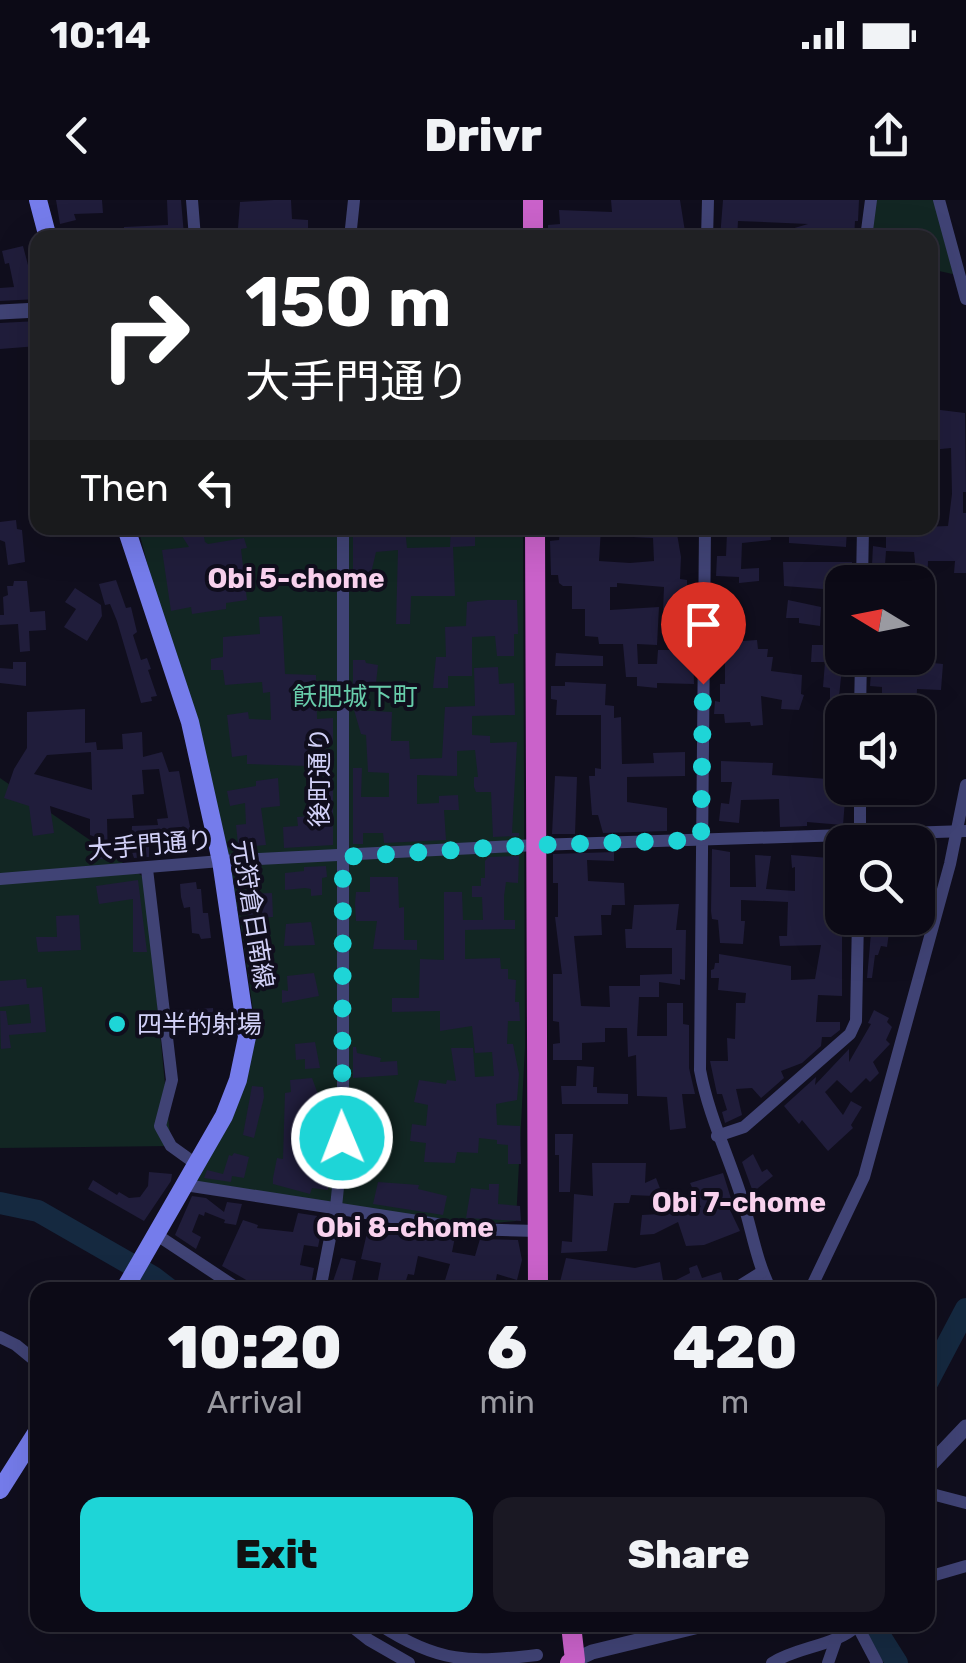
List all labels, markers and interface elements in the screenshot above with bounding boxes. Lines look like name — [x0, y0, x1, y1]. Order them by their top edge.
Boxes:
text: 10:14 — [50, 12, 151, 58]
icon: back — [50, 108, 105, 163]
icon: share — [861, 108, 916, 163]
text: Drivr — [424, 109, 542, 162]
text: 150 m — [245, 261, 452, 344]
icon: right — [80, 270, 210, 400]
text: 大手門通り — [245, 355, 470, 408]
icon: left — [189, 460, 244, 515]
text: Then — [80, 465, 169, 511]
district label: Obi 5-chome — [207, 562, 385, 595]
north arrow — [825, 565, 935, 675]
map controls — [825, 565, 935, 935]
pin — [661, 582, 746, 685]
icon: arrive — [676, 597, 731, 652]
park label: 飫肥城下町 — [292, 682, 418, 711]
button: sound — [825, 695, 935, 805]
street label: 後町通り — [305, 727, 334, 827]
street label: 大手門通り — [86, 825, 214, 865]
button: search — [825, 825, 935, 935]
street label: 元狩倉日南線 — [227, 838, 279, 990]
place label: 四半的射場 — [137, 1010, 262, 1039]
marker: 四半的射場 — [106, 1013, 128, 1035]
position arrow — [290, 1086, 394, 1190]
district label: Obi 7-chome — [652, 1186, 826, 1219]
district label: Obi 8-chome — [316, 1211, 494, 1244]
text: 10:20 — [167, 1312, 342, 1383]
text: 6 — [487, 1312, 527, 1383]
text: 420 — [672, 1312, 798, 1383]
text: Arrival — [207, 1383, 303, 1421]
text: min — [479, 1383, 535, 1421]
text: m — [721, 1383, 749, 1421]
button: Exit — [80, 1497, 473, 1612]
button: Share — [493, 1497, 885, 1612]

